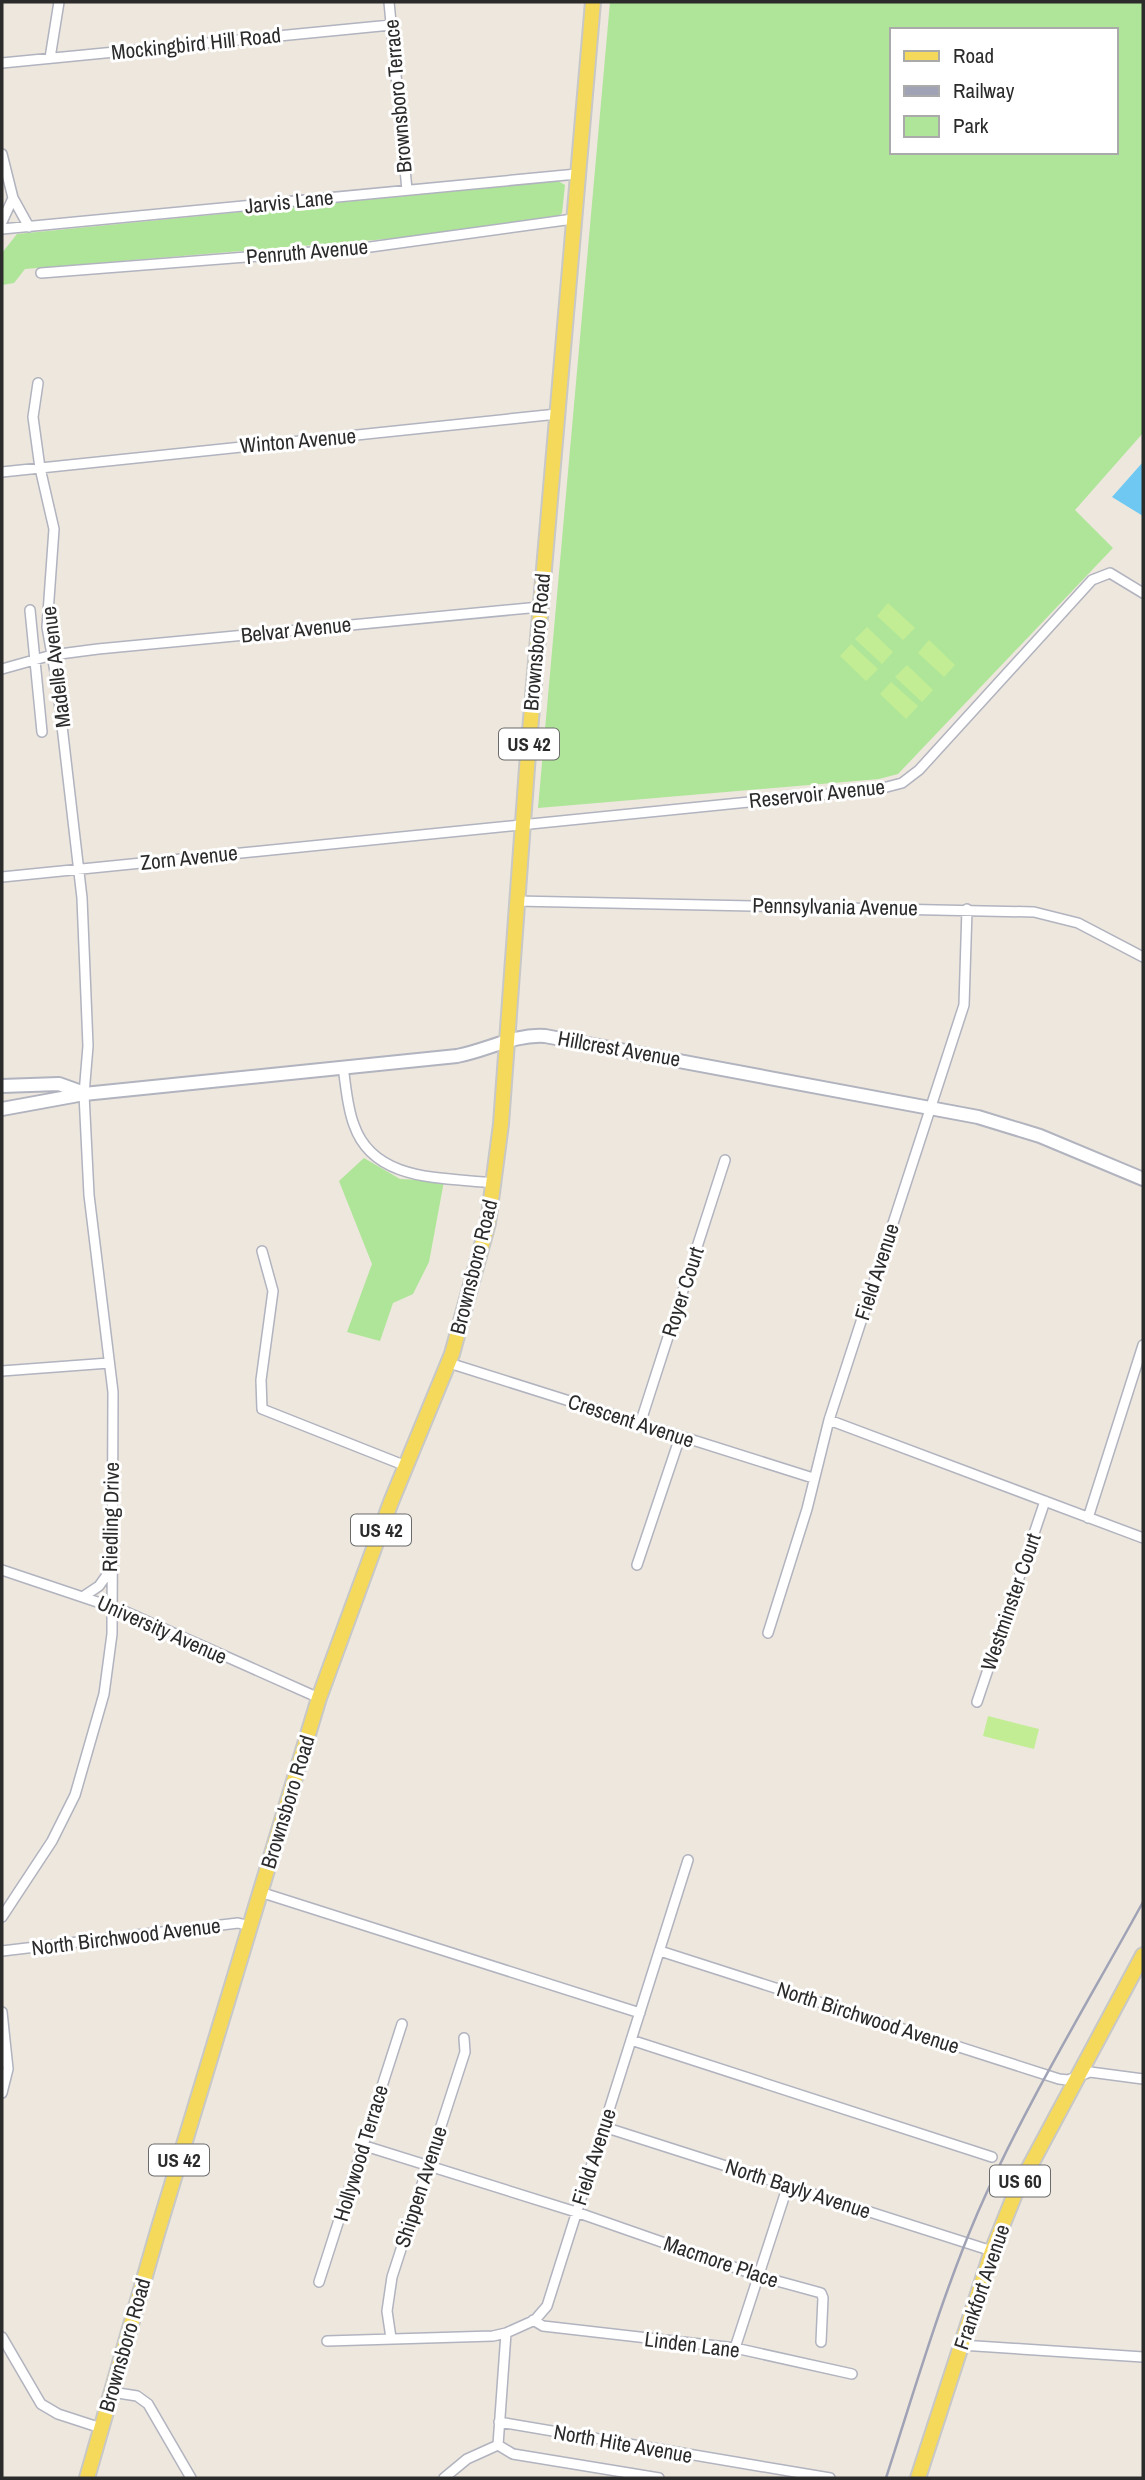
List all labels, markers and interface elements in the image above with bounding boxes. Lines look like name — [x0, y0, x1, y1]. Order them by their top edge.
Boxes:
street label: Brownsboro Terrace — [376, 18, 419, 174]
street label: Mockingbird Hill Road — [110, 20, 282, 67]
legend — [890, 28, 1117, 154]
text: Road — [953, 41, 994, 70]
text: Railway — [953, 76, 1015, 105]
text: Park — [953, 111, 989, 140]
street label: Jarvis Lane — [243, 182, 335, 221]
street label: Penruth Avenue — [245, 232, 369, 271]
street label: Winton Avenue — [239, 421, 357, 460]
street label: Brownsboro Road — [516, 572, 557, 712]
street label: Madelle Avenue — [34, 605, 77, 729]
street label: Belvar Avenue — [239, 609, 353, 650]
road number: US 42 — [499, 729, 559, 760]
street label: Reservoir Avenue — [748, 772, 886, 815]
street label: Zorn Avenue — [139, 838, 239, 877]
street label: Pennsylvania Avenue — [752, 891, 918, 922]
street label: Hillcrest Avenue — [555, 1023, 683, 1074]
street label: Brownsboro Road — [443, 1197, 504, 1337]
street label: Field Avenue — [847, 1220, 906, 1324]
street label: Royer Court — [654, 1243, 711, 1340]
street label: Crescent Avenue — [564, 1387, 698, 1455]
street label: Riedling Drive — [95, 1462, 126, 1572]
road number: US 42 — [351, 1514, 411, 1546]
street label: Westminster Court — [973, 1529, 1048, 1674]
street label: University Avenue — [93, 1588, 232, 1671]
street label: Brownsboro Road — [254, 1732, 322, 1872]
street label: North Birchwood Avenue — [30, 1911, 222, 1962]
street label: North Birchwood Avenue — [773, 1974, 963, 2061]
street label: Hollywood Terrace — [326, 2081, 395, 2225]
street label: Field Avenue — [564, 2105, 623, 2209]
street label: Shippen Avenue — [387, 2122, 454, 2251]
road number: US 42 — [149, 2144, 209, 2176]
street label: North Bayly Avenue — [722, 2151, 874, 2226]
road number: US 60 — [990, 2166, 1050, 2196]
street label: Frankfort Avenue — [947, 2220, 1017, 2353]
street label: Macmore Place — [660, 2228, 782, 2295]
street label: Brownsboro Road — [92, 2275, 157, 2415]
street label: Linden Lane — [643, 2324, 741, 2365]
street label: North Hite Avenue — [551, 2417, 695, 2470]

